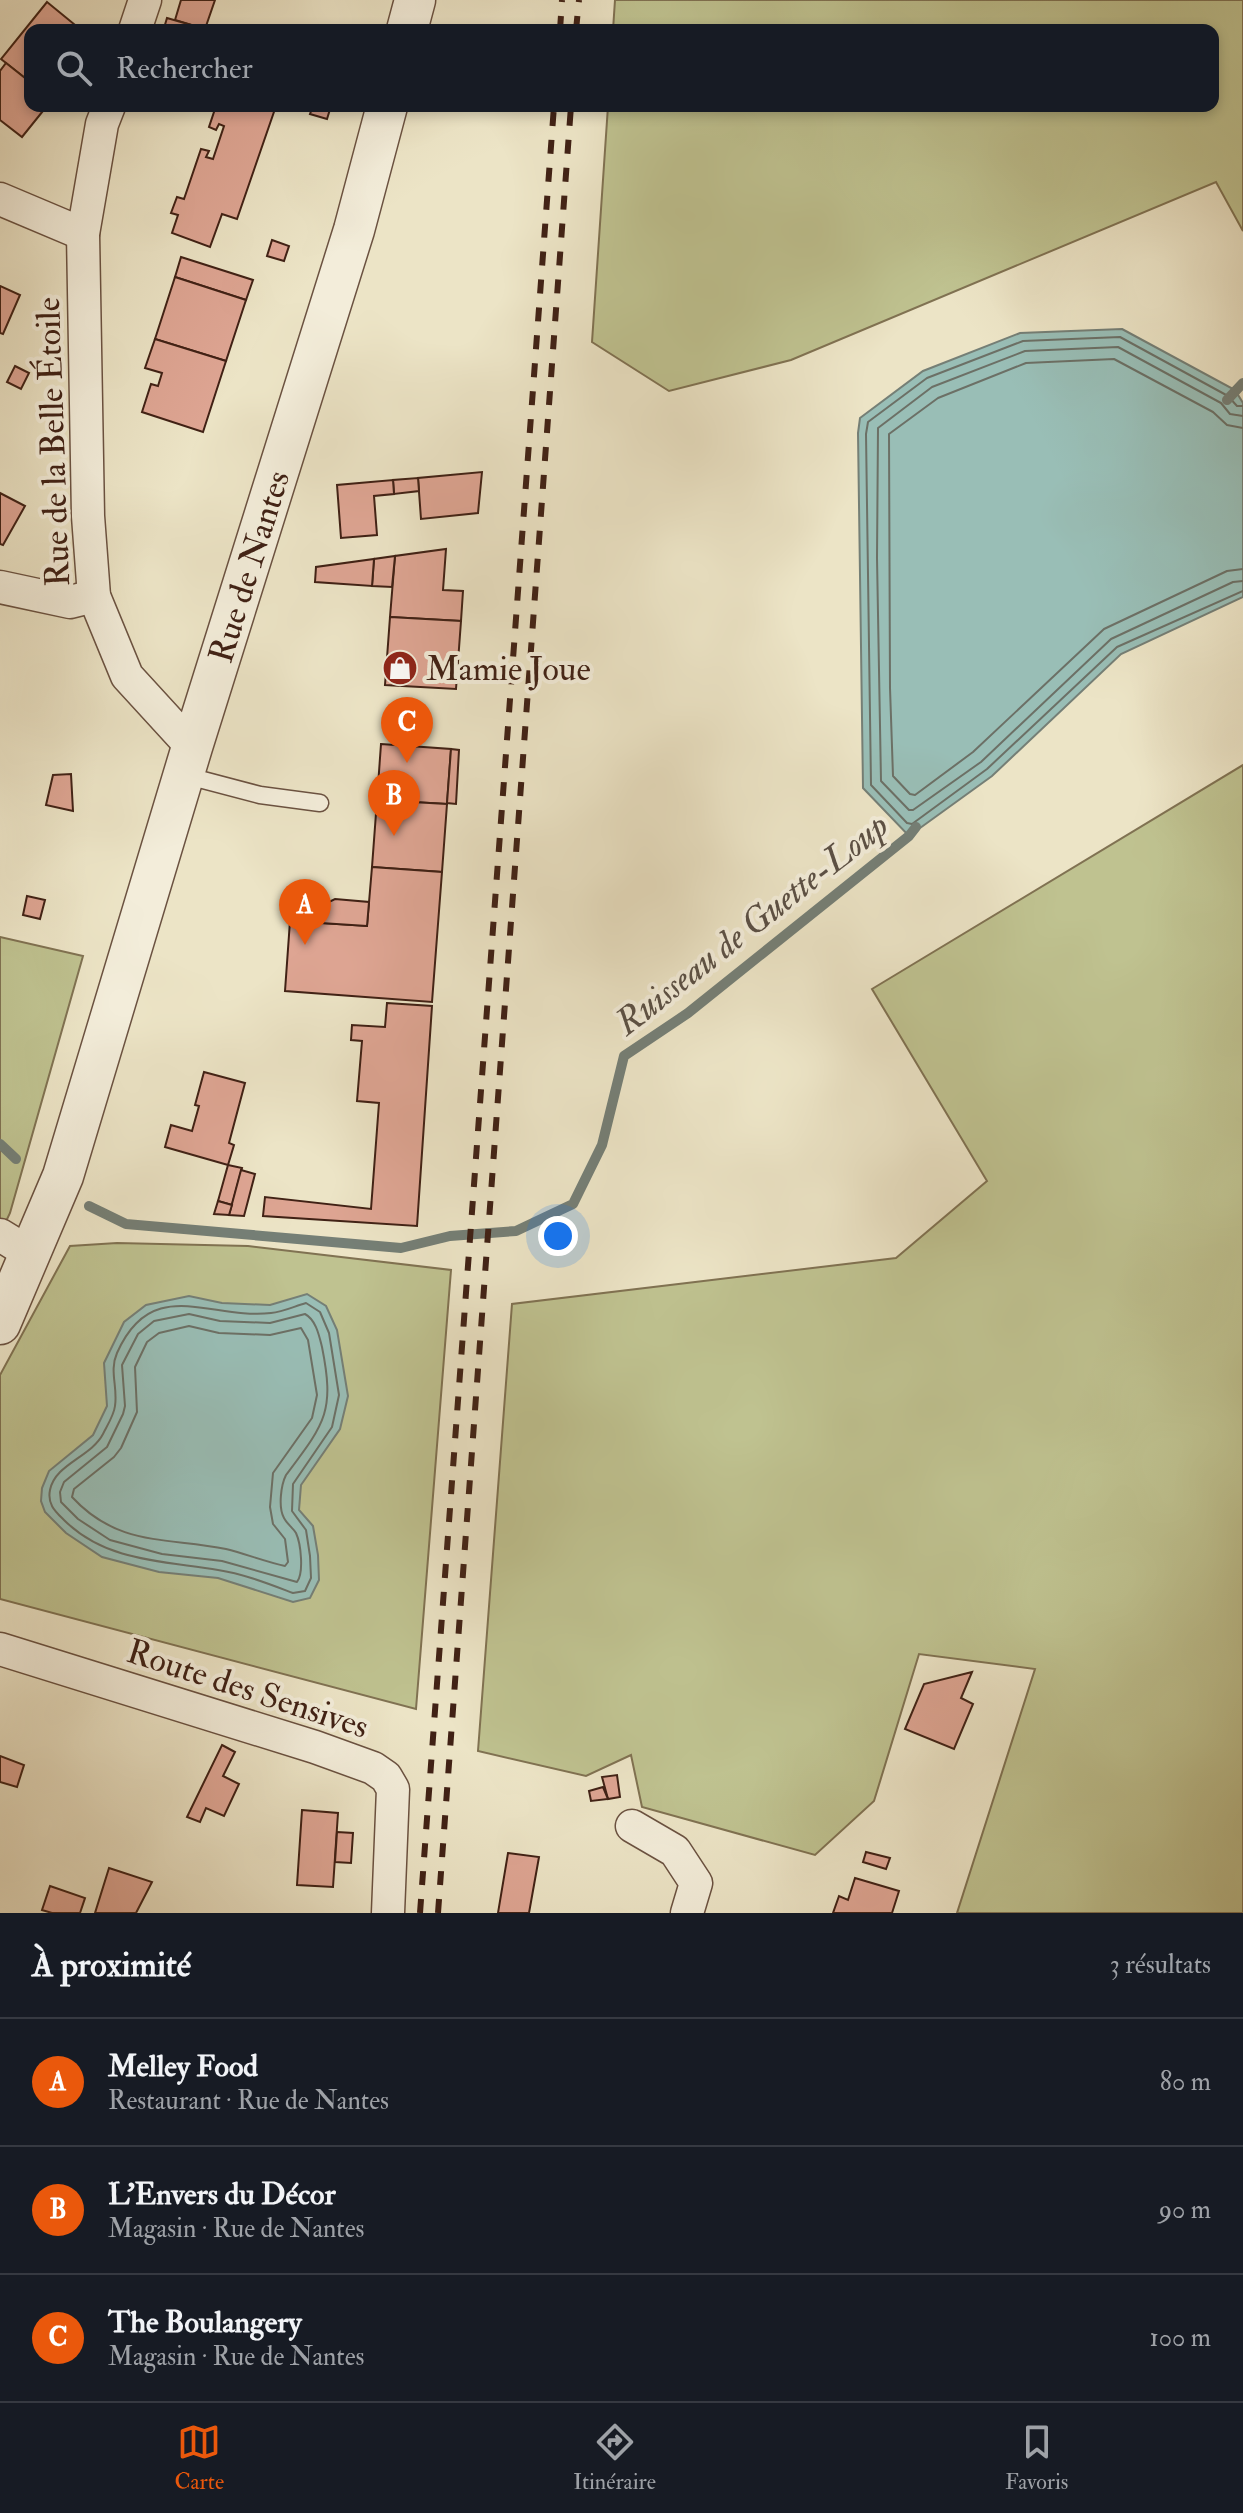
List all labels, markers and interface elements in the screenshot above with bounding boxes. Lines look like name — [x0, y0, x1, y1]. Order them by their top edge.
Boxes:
search box — [24, 24, 1219, 112]
icon: search — [52, 46, 96, 90]
text: Rechercher — [116, 50, 253, 87]
street label: Rue de la Belle Étoile — [26, 296, 80, 587]
street label: Rue de Nantes — [200, 466, 300, 668]
place label: Mamie Joue — [426, 648, 591, 691]
shop icon: Mamie Joue — [381, 649, 419, 687]
pin: C — [381, 697, 433, 763]
pin: B — [368, 770, 420, 836]
water label: Ruisseau de Guette-Loup — [605, 803, 898, 1046]
pin: A — [279, 879, 331, 945]
your location — [538, 1216, 578, 1256]
street label: Route des Sensives — [121, 1630, 374, 1749]
text: À proximité — [32, 1944, 191, 1987]
text: 3 résultats — [1110, 1949, 1211, 1981]
text: Melley Food — [108, 2048, 258, 2085]
text: A — [50, 2066, 66, 2098]
text: 80 m — [1160, 2066, 1211, 2098]
text: Restaurant · Rue de Nantes — [108, 2085, 389, 2117]
text: L'Envers du Décor — [108, 2176, 336, 2213]
text: B — [49, 2194, 67, 2226]
text: 90 m — [1159, 2194, 1211, 2226]
text: Magasin · Rue de Nantes — [108, 2213, 365, 2245]
text: The Boulangery — [108, 2304, 302, 2341]
text: C — [48, 2322, 68, 2354]
text: 100 m — [1150, 2322, 1211, 2354]
text: Magasin · Rue de Nantes — [108, 2341, 365, 2373]
tab: Carte — [175, 2420, 224, 2496]
tab: Itinéraire — [573, 2420, 656, 2496]
tab: Favoris — [1005, 2420, 1068, 2496]

